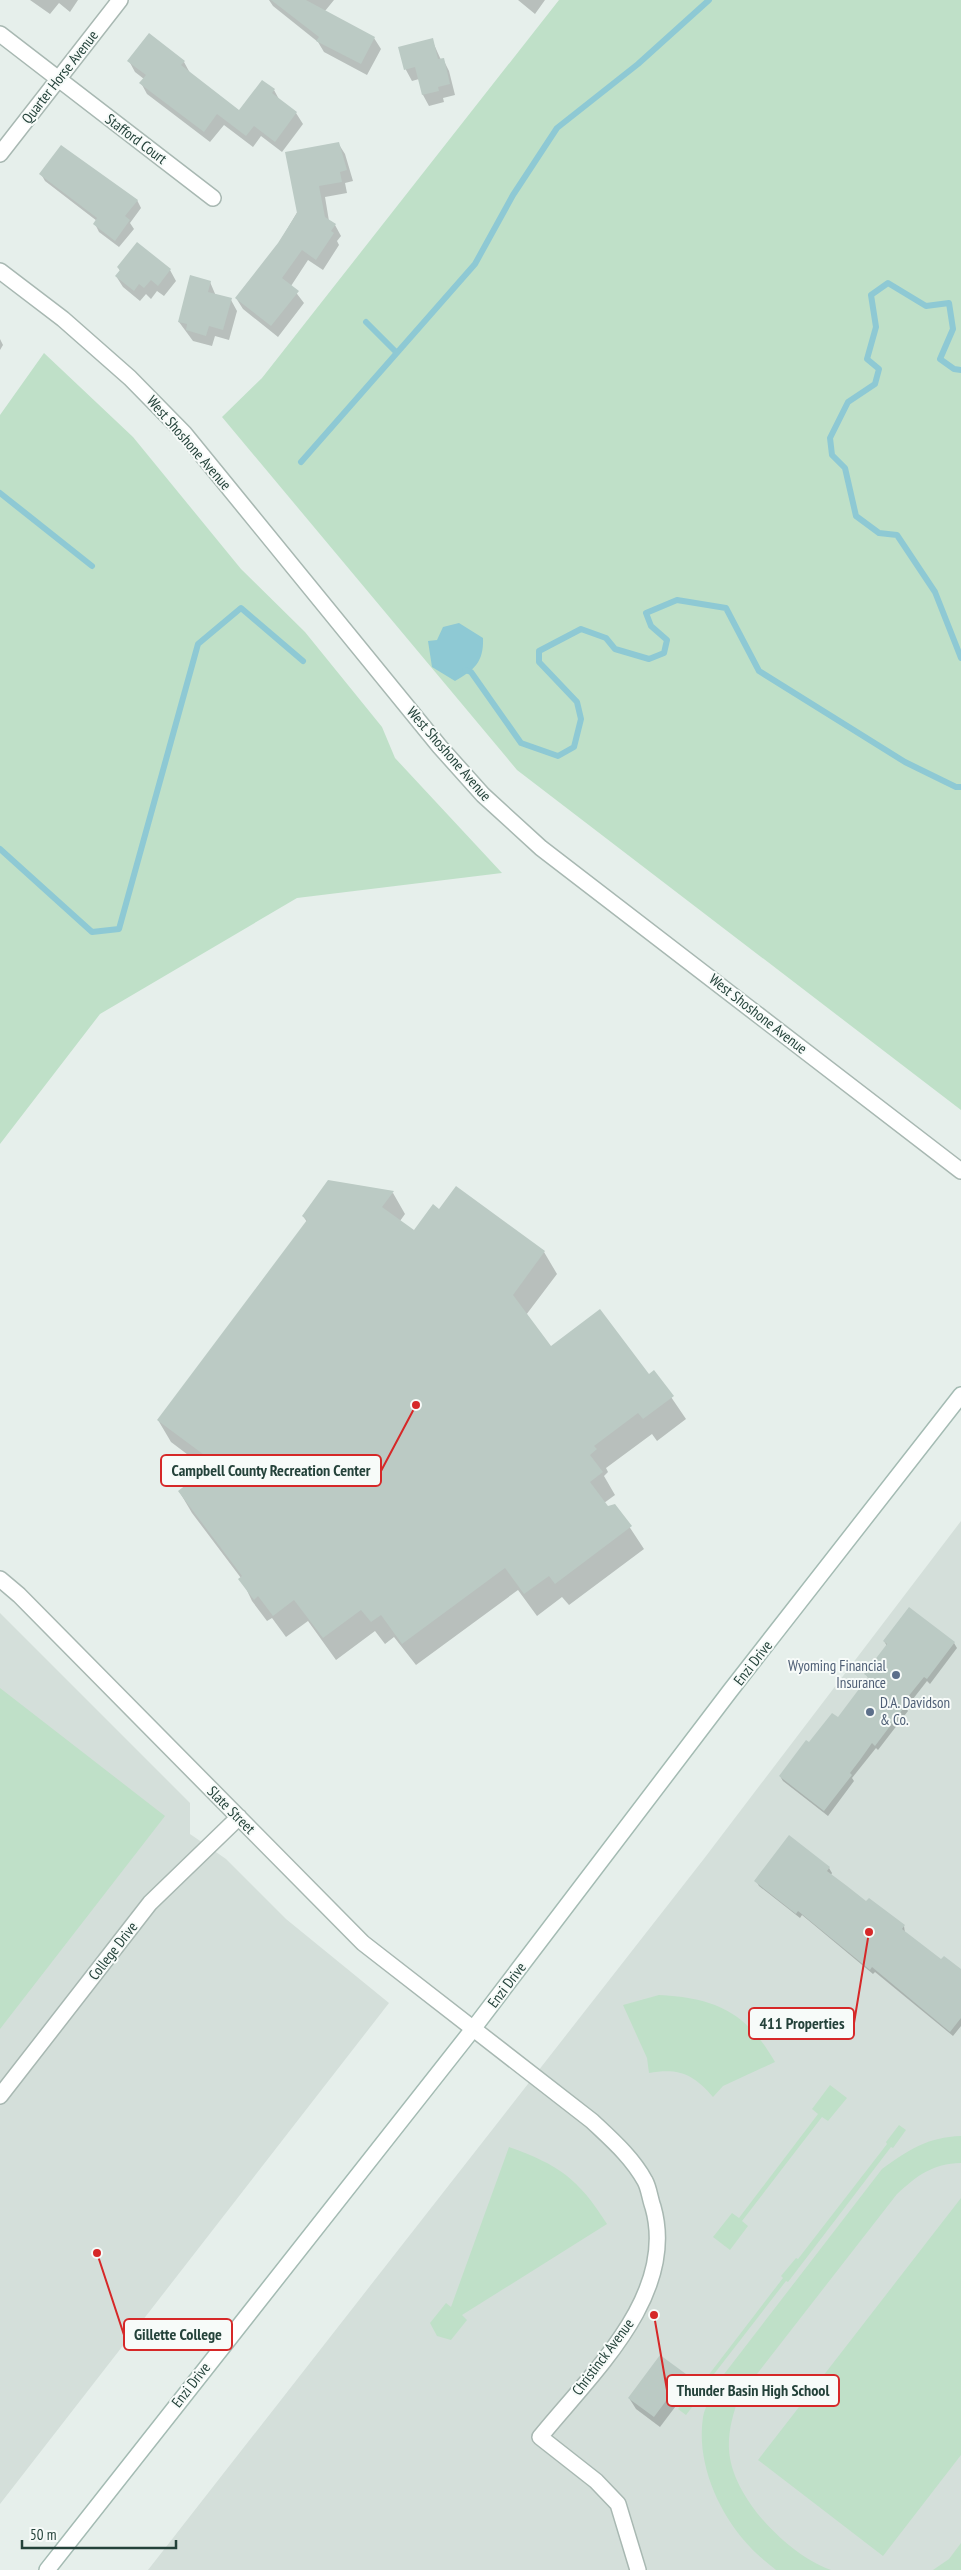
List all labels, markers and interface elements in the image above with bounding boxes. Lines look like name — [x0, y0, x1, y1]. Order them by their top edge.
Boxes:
street label: Quarter Horse Avenue — [17, 26, 102, 127]
street label: Stafford Court — [102, 109, 171, 168]
street label: West Shoshone Avenue — [143, 391, 236, 494]
street label: West Shoshone Avenue — [403, 702, 496, 805]
street label: West Shoshone Avenue — [705, 969, 811, 1058]
callout: Campbell County Recreation Center — [161, 1455, 381, 1486]
text: Campbell County Recreation Center — [172, 1460, 371, 1480]
street label: Enzi Drive — [729, 1636, 776, 1689]
place label: Wyoming Financial Insurance — [788, 1656, 887, 1692]
marker: Wyoming Financial Insurance — [890, 1669, 902, 1681]
place label: D.A. Davidson & Co. — [880, 1693, 950, 1729]
marker: D.A. Davidson & Co. — [864, 1706, 876, 1718]
street label: Slate Street — [203, 1782, 259, 1838]
street label: College Drive — [84, 1918, 141, 1984]
street label: Enzi Drive — [483, 1958, 530, 2011]
callout: 411 Properties — [749, 2008, 854, 2039]
text: 411 Properties — [759, 2013, 845, 2033]
street label: Christinck Avenue — [568, 2314, 638, 2399]
callout: Gillette College — [124, 2319, 232, 2350]
text: Gillette College — [134, 2324, 222, 2344]
street label: Enzi Drive — [167, 2358, 214, 2411]
callout: Thunder Basin High School — [667, 2375, 839, 2406]
text: Thunder Basin High School — [677, 2380, 829, 2400]
scale bar — [22, 2518, 176, 2550]
text: 50 m — [30, 2525, 56, 2544]

